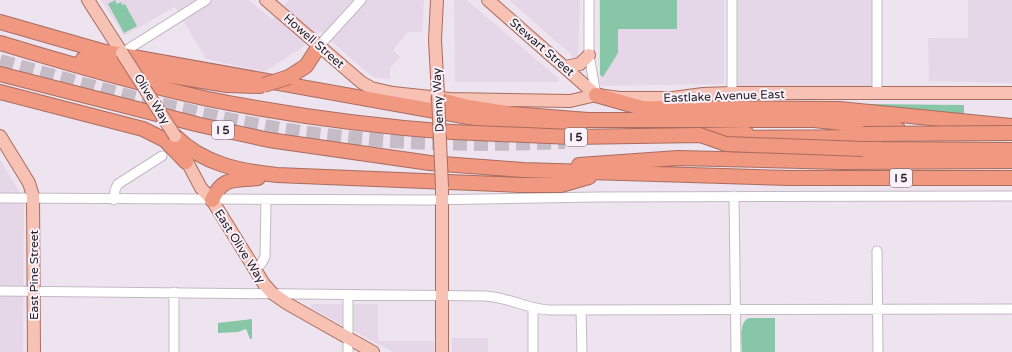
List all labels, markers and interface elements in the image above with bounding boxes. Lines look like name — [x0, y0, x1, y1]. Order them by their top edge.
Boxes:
street label: Howell Street — [281, 11, 347, 71]
street label: Stewart Street — [507, 15, 578, 79]
street label: Denny Way — [429, 67, 447, 133]
street label: Olive Way — [131, 71, 173, 127]
street label: Eastlake Avenue East — [663, 87, 785, 105]
road number: I 5 — [212, 121, 234, 139]
road number: I 5 — [565, 128, 587, 146]
road number: I 5 — [890, 169, 912, 187]
street label: East Olive Way — [212, 207, 269, 286]
street label: East Pine Street — [27, 229, 41, 320]

